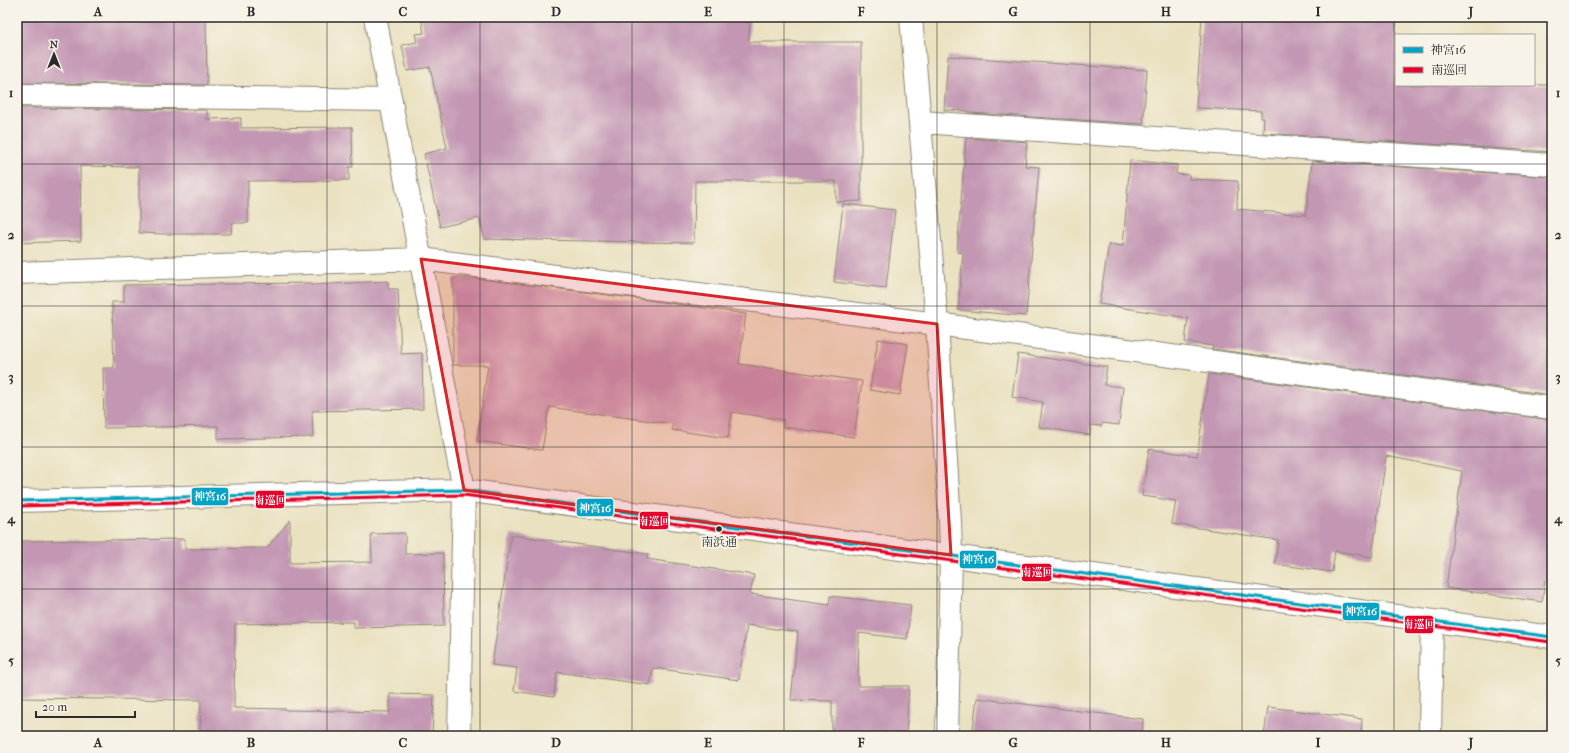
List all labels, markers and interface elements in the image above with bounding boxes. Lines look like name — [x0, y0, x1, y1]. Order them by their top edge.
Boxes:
text: A — [93, 4, 103, 19]
text: B — [247, 4, 256, 19]
text: C — [399, 4, 408, 19]
text: D — [551, 4, 561, 19]
text: E — [704, 4, 712, 19]
text: F — [857, 4, 865, 19]
text: G — [1008, 4, 1018, 19]
text: H — [1161, 4, 1172, 19]
text: I — [1315, 4, 1321, 19]
text: J — [1467, 4, 1474, 20]
north arrow — [34, 34, 74, 74]
legend — [1395, 34, 1535, 86]
text: N — [50, 38, 59, 51]
text: 神宮16 — [1431, 43, 1466, 57]
text: 南巡回 — [1431, 63, 1467, 77]
text: 1 — [9, 85, 14, 100]
text: 1 — [1556, 85, 1561, 100]
text: 2 — [8, 227, 15, 242]
text: 2 — [1555, 227, 1562, 242]
text: 3 — [8, 369, 14, 385]
text: 3 — [1555, 369, 1561, 385]
line badge: 神宮16 — [191, 487, 229, 506]
text: 神宮16 — [194, 490, 227, 503]
line badge: 南巡回 — [255, 490, 285, 509]
text: 南巡回 — [254, 494, 287, 507]
line badge: 神宮16 — [576, 498, 614, 517]
text: 神宮16 — [579, 502, 612, 515]
text: 4 — [6, 511, 16, 527]
line badge: 南巡回 — [639, 511, 669, 530]
text: 4 — [1553, 511, 1563, 527]
text: 南巡回 — [638, 515, 671, 528]
marker: 南浜通 — [714, 524, 724, 534]
place label: 南浜通 — [701, 535, 737, 549]
line badge: 神宮16 — [959, 550, 997, 569]
text: 神宮16 — [962, 553, 995, 566]
line badge: 南巡回 — [1021, 563, 1052, 582]
text: 南巡回 — [1021, 566, 1054, 579]
line badge: 神宮16 — [1342, 602, 1380, 621]
text: 神宮16 — [1345, 605, 1378, 618]
line badge: 南巡回 — [1404, 615, 1434, 634]
text: 南巡回 — [1403, 618, 1436, 631]
text: 5 — [8, 653, 14, 668]
text: 5 — [1555, 653, 1561, 668]
scale bar — [36, 693, 135, 719]
text: 20 m — [42, 700, 67, 714]
text: A — [93, 735, 103, 750]
text: B — [247, 735, 256, 750]
text: C — [399, 735, 408, 750]
text: D — [551, 735, 561, 750]
text: E — [704, 735, 712, 750]
text: F — [857, 735, 865, 750]
text: G — [1008, 735, 1018, 750]
text: H — [1161, 735, 1172, 750]
text: I — [1315, 735, 1321, 750]
text: J — [1467, 735, 1474, 751]

